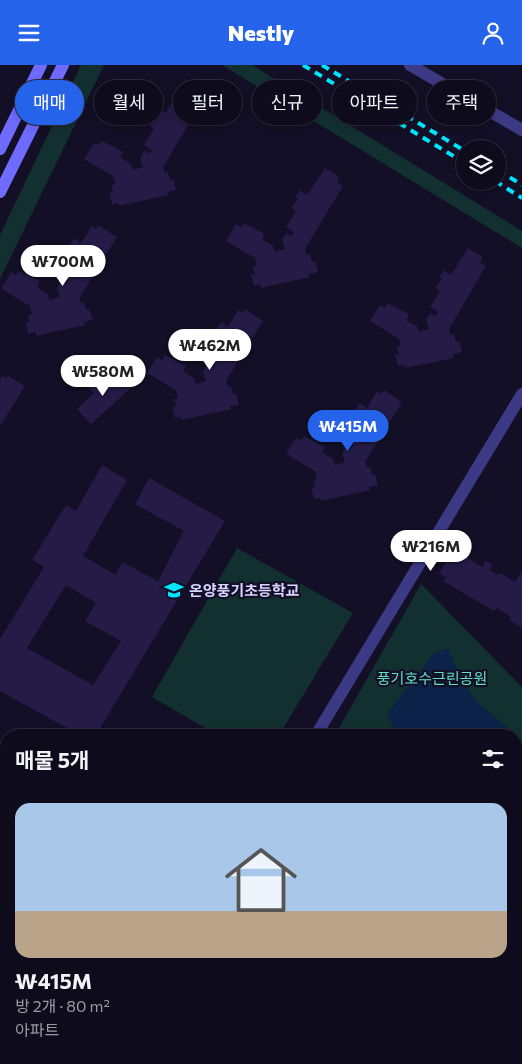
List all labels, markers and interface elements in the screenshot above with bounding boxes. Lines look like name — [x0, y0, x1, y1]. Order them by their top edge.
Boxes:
icon: menu — [15, 19, 43, 47]
text: Nestly — [228, 19, 294, 46]
icon: person — [479, 19, 507, 47]
chip: 매매 — [15, 80, 84, 125]
chip: 월세 — [94, 80, 163, 125]
chip: 필터 — [173, 80, 242, 125]
chip: 신규 — [252, 80, 322, 125]
chip: 아파트 — [332, 80, 417, 125]
chip: 주택 — [427, 80, 496, 125]
map controls — [456, 140, 506, 190]
button: layers — [456, 140, 506, 190]
pin: ₩700M — [28, 245, 98, 287]
text: ₩700M — [32, 251, 94, 270]
pin: ₩462M — [175, 329, 245, 371]
text: ₩462M — [179, 335, 241, 354]
pin: ₩580M — [68, 355, 138, 397]
text: ₩580M — [72, 361, 134, 380]
pin: ₩415M — [313, 409, 383, 452]
text: ₩415M — [319, 416, 377, 435]
pin: ₩216M — [396, 529, 466, 572]
text: ₩216M — [402, 536, 460, 555]
school or university icon: 온양풍기초등학교 — [163, 579, 185, 601]
place label: 온양풍기초등학교 — [189, 581, 300, 599]
park label: 풍기호수근린공원 — [377, 669, 487, 687]
icon: filters — [479, 745, 507, 773]
text: 매물 5개 — [15, 747, 89, 772]
icon: home — [216, 835, 306, 925]
text: ₩415M — [15, 968, 92, 993]
text: 방 2개 · 80 m² — [15, 996, 110, 1015]
text: 아파트 — [15, 1020, 59, 1039]

